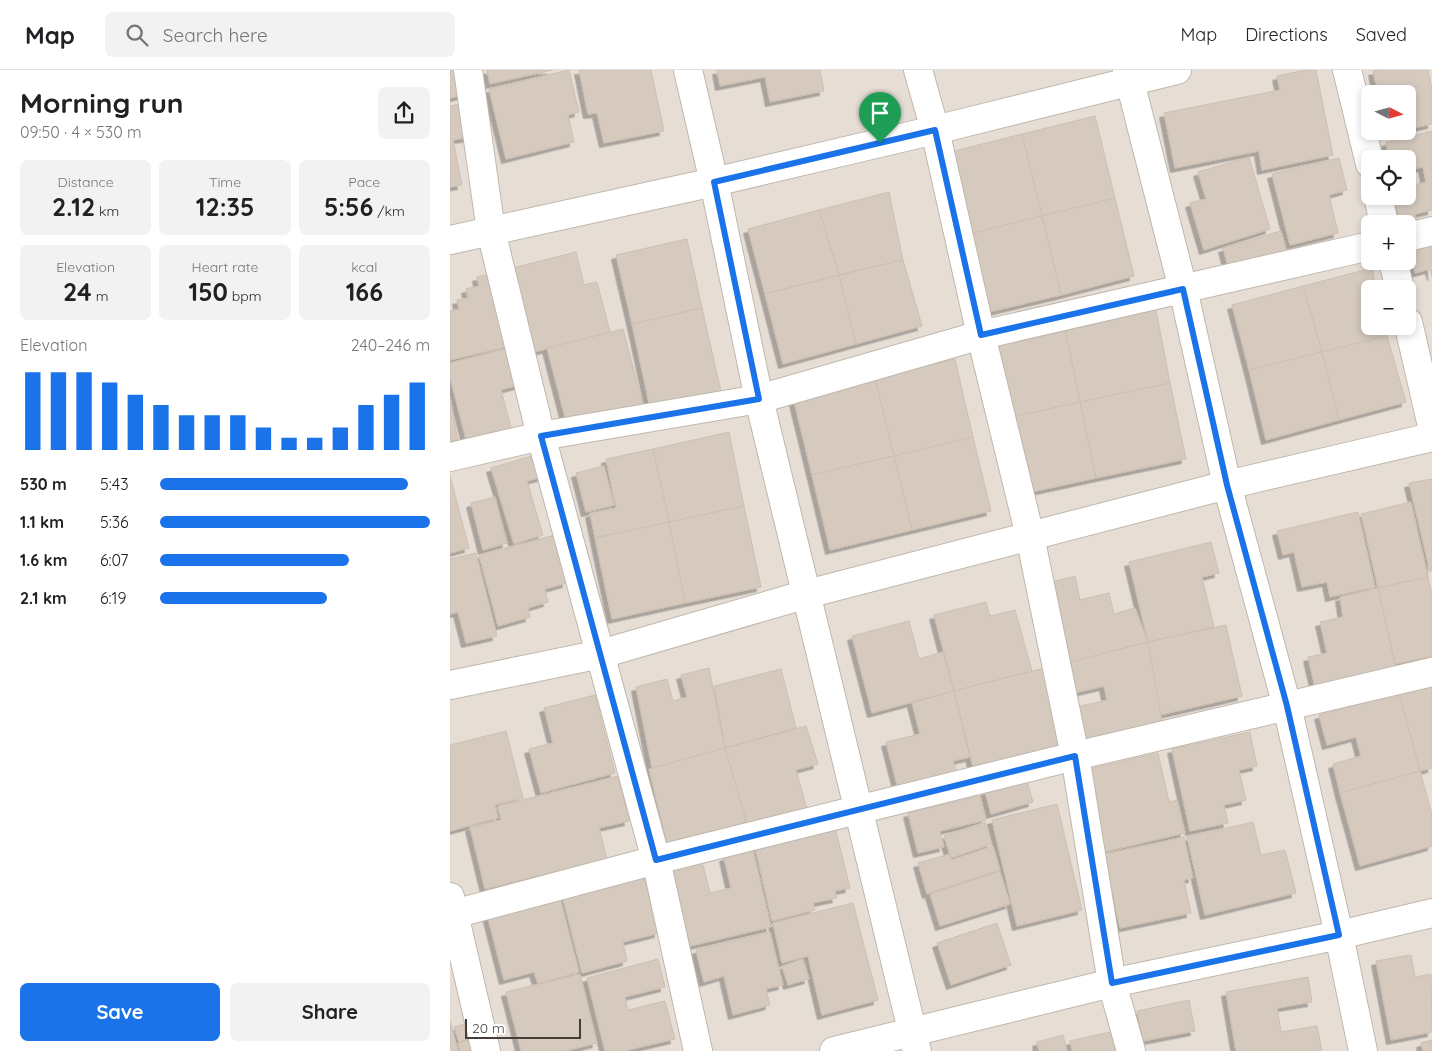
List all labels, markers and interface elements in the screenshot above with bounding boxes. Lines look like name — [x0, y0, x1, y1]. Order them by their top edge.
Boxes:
search box — [105, 12, 455, 57]
text: Map — [25, 20, 75, 50]
icon: search — [123, 21, 151, 49]
text: Search here — [163, 23, 268, 47]
text: Map — [1180, 23, 1217, 46]
text: Directions — [1245, 23, 1328, 46]
text: Saved — [1356, 23, 1407, 46]
text: Morning run — [20, 85, 184, 120]
north arrow — [1361, 85, 1416, 140]
map controls — [1361, 85, 1416, 335]
button: share — [378, 87, 430, 139]
pin — [859, 92, 901, 143]
icon: arrive — [866, 99, 894, 127]
text: 09:50 · 4 × 530 m — [20, 122, 142, 142]
button: locate — [1361, 150, 1416, 205]
text: Distance — [58, 173, 114, 191]
text: Time — [209, 173, 241, 191]
text: Pace — [348, 173, 380, 191]
text: 2.12 — [52, 191, 95, 222]
text: 12:35 — [196, 191, 254, 222]
text: 5:56 — [324, 191, 373, 222]
text: km — [95, 202, 119, 220]
text: /km — [373, 202, 405, 220]
button: + — [1361, 215, 1416, 270]
text: Elevation — [56, 258, 115, 276]
text: Heart rate — [192, 258, 258, 276]
text: kcal — [351, 258, 377, 276]
text: 24 — [63, 276, 92, 307]
text: 150 — [188, 276, 228, 307]
text: 166 — [346, 276, 383, 307]
button: − — [1361, 280, 1416, 335]
text: m — [92, 287, 108, 305]
text: bpm — [228, 287, 262, 305]
text: Elevation — [20, 335, 87, 355]
text: 240–246 m — [351, 335, 430, 355]
text: 530 m — [20, 474, 67, 494]
text: 5:43 — [100, 474, 129, 494]
text: 1.1 km — [20, 512, 64, 532]
text: 5:36 — [100, 512, 129, 532]
text: 1.6 km — [20, 550, 67, 570]
text: 6:07 — [100, 550, 128, 570]
text: 2.1 km — [20, 588, 67, 608]
text: 6:19 — [100, 588, 126, 608]
button: Save — [20, 983, 220, 1041]
button: Share — [230, 983, 430, 1041]
scale bar — [465, 1016, 581, 1039]
text: 20 m — [472, 1019, 505, 1037]

